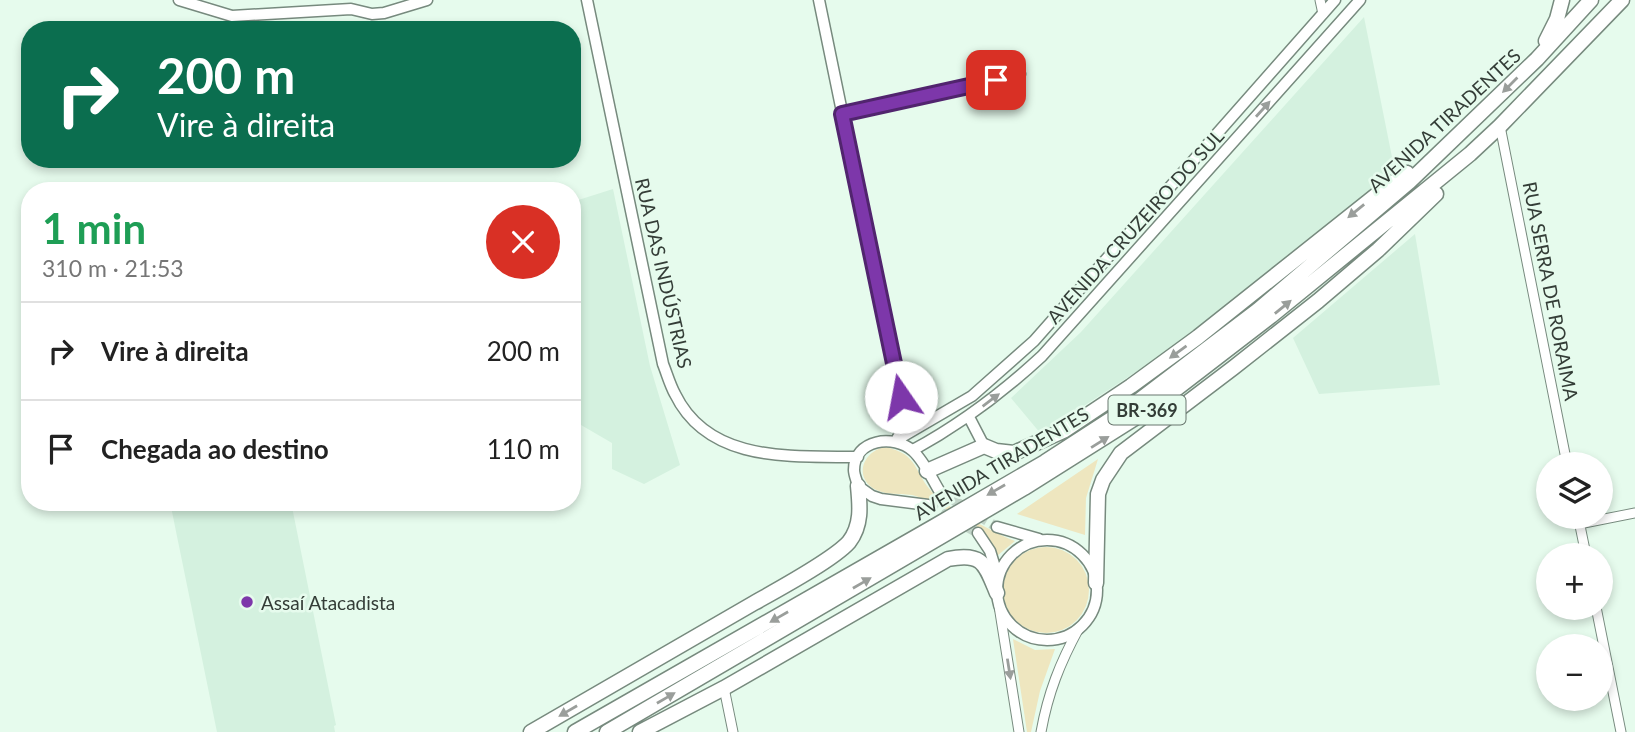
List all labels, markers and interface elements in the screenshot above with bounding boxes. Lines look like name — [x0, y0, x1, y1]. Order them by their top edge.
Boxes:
street label: AVENIDA TIRADENTES — [1363, 43, 1525, 197]
text: 200 m — [157, 46, 295, 104]
icon: right — [42, 49, 133, 140]
pin — [966, 50, 1026, 110]
icon: arrive — [977, 61, 1015, 99]
one-way arrow — [1502, 77, 1519, 93]
one-way arrow — [1255, 100, 1271, 118]
text: Vire à direita — [157, 105, 335, 144]
street label: AVENIDA CRUZEIRO DO SUL — [1042, 124, 1228, 328]
street label: RUA DAS INDÚSTRIAS — [631, 175, 697, 371]
street label: RUA SERRA DE RORAIMA — [1518, 180, 1584, 403]
text: 1 min — [42, 203, 146, 253]
one-way arrow — [1348, 203, 1366, 218]
button: close — [486, 205, 560, 279]
text: 310 m · 21:53 — [42, 254, 184, 282]
one-way arrow — [1274, 300, 1291, 315]
icon: right — [42, 332, 80, 370]
text: Vire à direita — [101, 335, 249, 367]
text: 200 m — [487, 335, 560, 367]
one-way arrow — [1169, 345, 1187, 359]
position arrow — [864, 360, 938, 434]
one-way arrow — [981, 393, 999, 408]
road number: BR-369 — [1108, 396, 1186, 424]
street label: AVENIDA TIRADENTES — [909, 402, 1093, 524]
icon: arrive — [42, 430, 80, 468]
text: Chegada ao destino — [101, 433, 329, 465]
text: 110 m — [487, 433, 560, 465]
one-way arrow — [1090, 435, 1109, 448]
map controls — [1536, 452, 1613, 711]
button: layers — [1536, 452, 1613, 529]
one-way arrow — [987, 484, 1006, 496]
button: + — [1536, 543, 1613, 620]
one-way arrow — [853, 577, 872, 590]
place label: Assaí Atacadista — [261, 591, 395, 614]
marker: Assaí Atacadista — [239, 594, 255, 610]
one-way arrow — [769, 611, 788, 623]
button: − — [1536, 634, 1613, 711]
one-way arrow — [1004, 658, 1015, 680]
one-way arrow — [656, 692, 676, 704]
one-way arrow — [559, 704, 578, 717]

